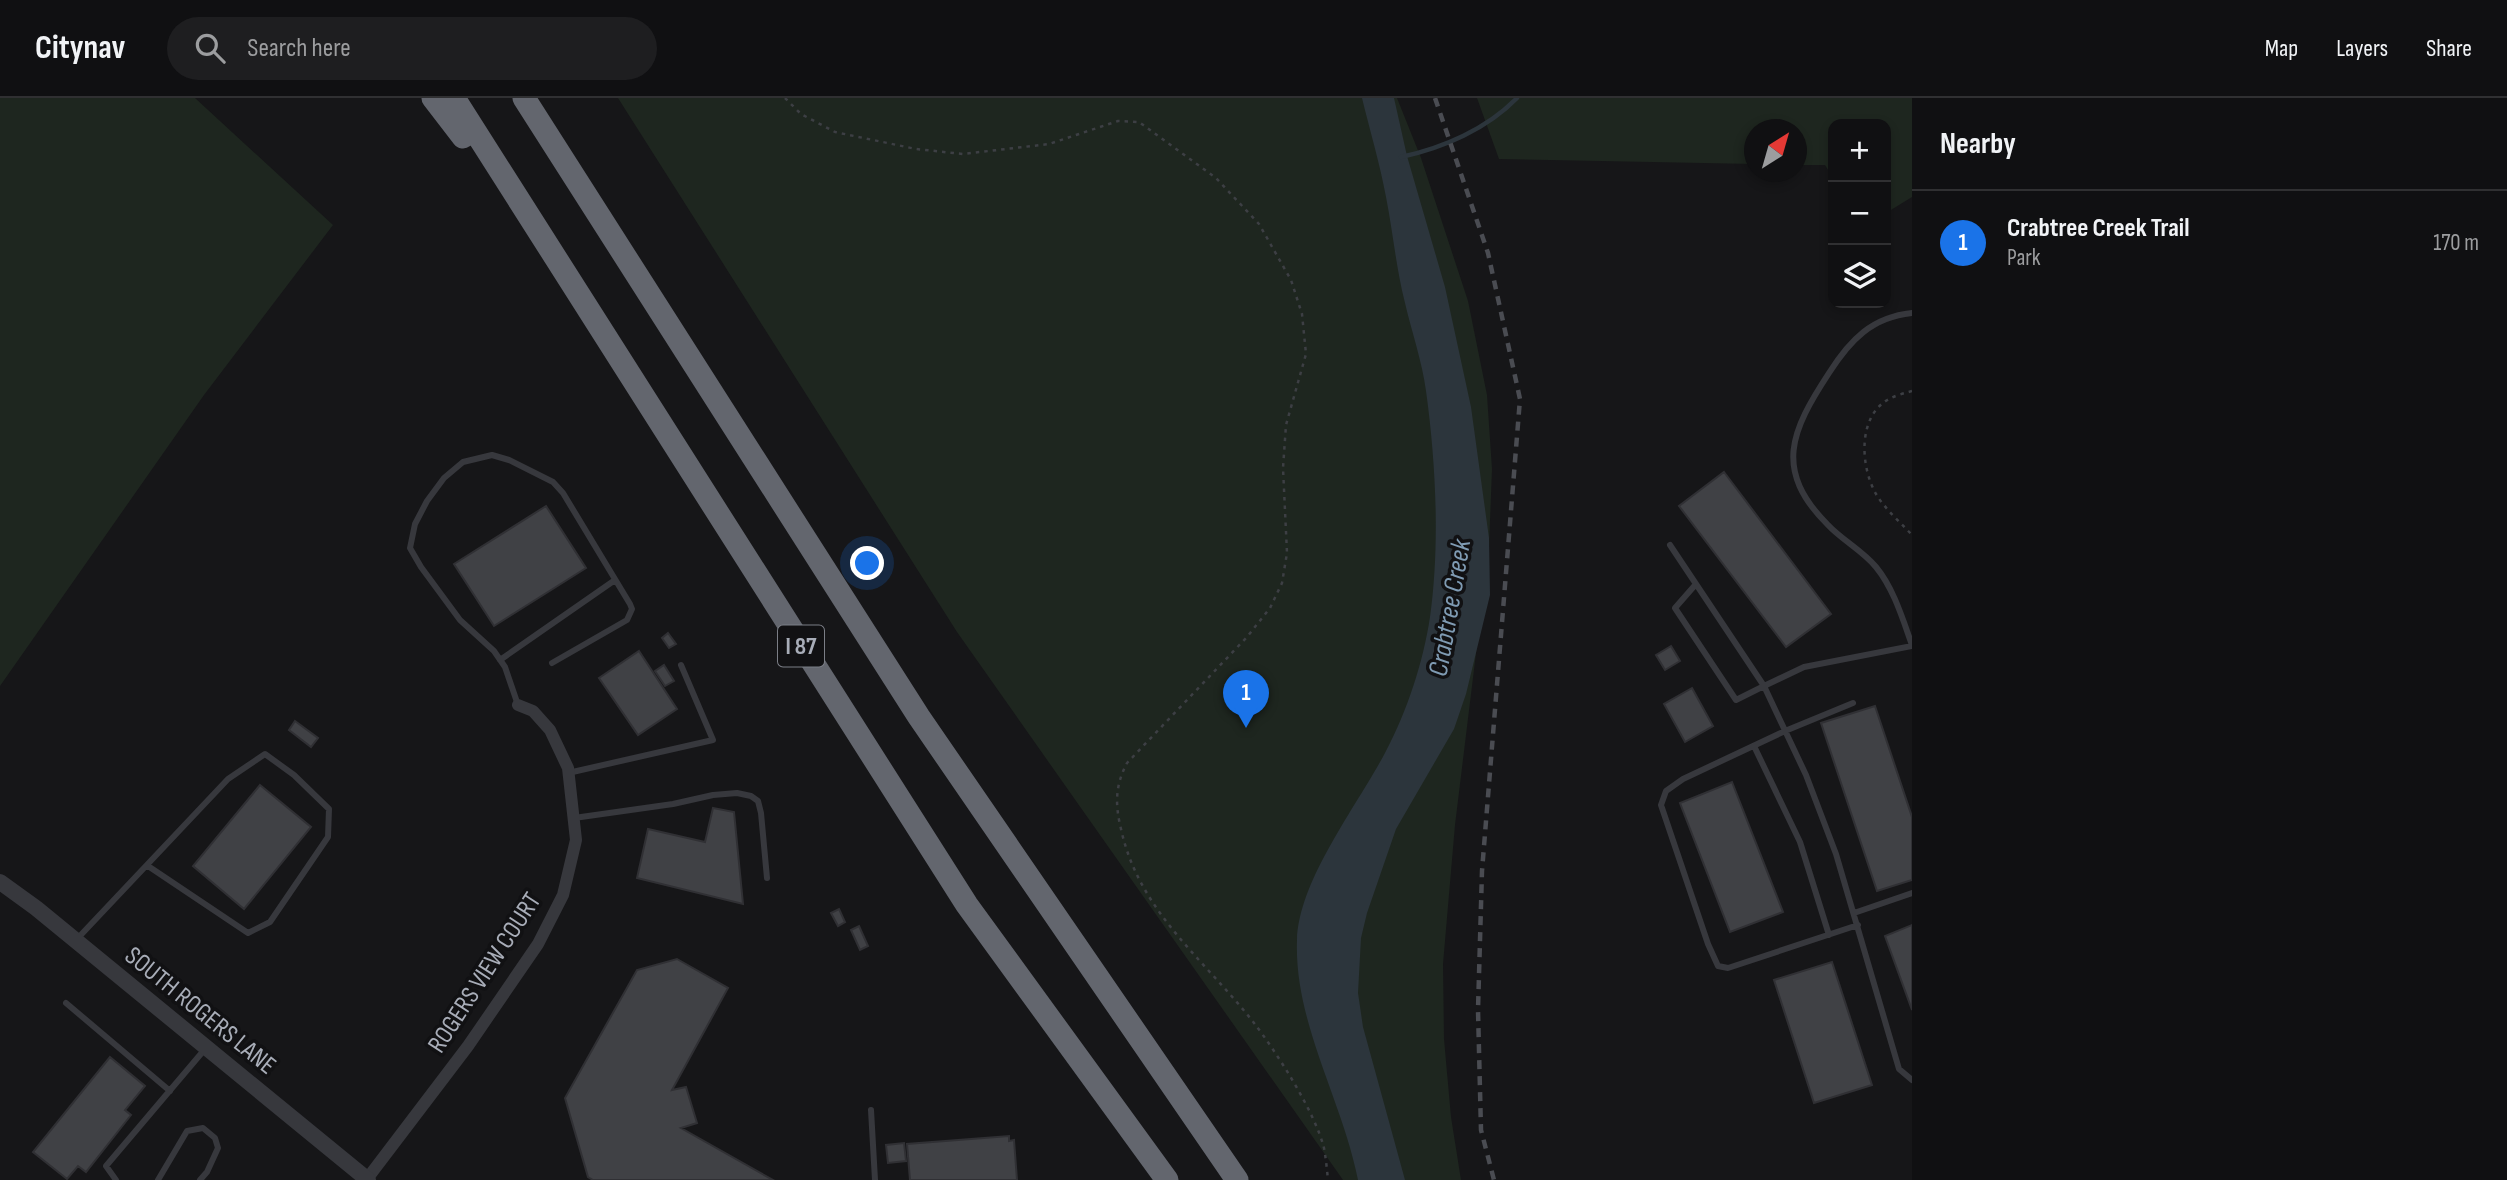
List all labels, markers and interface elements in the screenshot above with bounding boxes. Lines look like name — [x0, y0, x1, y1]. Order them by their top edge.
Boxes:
search box — [167, 17, 657, 80]
text: Citynav — [35, 28, 125, 68]
icon: search — [191, 29, 229, 67]
text: Search here — [247, 33, 351, 64]
text: Map — [2265, 34, 2298, 63]
text: Layers — [2336, 34, 2388, 63]
text: Share — [2426, 34, 2472, 63]
north arrow — [1744, 119, 1807, 182]
map controls — [1828, 119, 1891, 308]
button: + — [1828, 119, 1891, 182]
text: Nearby — [1940, 126, 2016, 162]
button: − — [1828, 182, 1891, 245]
text: Crabtree Creek Trail — [2007, 213, 2189, 244]
text: 1 — [1958, 229, 1968, 257]
text: 170 m — [2433, 229, 2479, 257]
text: Park — [2007, 244, 2041, 272]
button: layers — [1828, 245, 1891, 308]
water label: Crabtree Creek — [1422, 535, 1479, 679]
your location — [850, 546, 884, 580]
road number: I 87 — [778, 626, 824, 666]
pin: 1 — [1223, 670, 1269, 728]
street label: ROGERS VIEW COURT — [422, 887, 548, 1059]
street label: SOUTH ROGERS LANE — [118, 941, 282, 1081]

